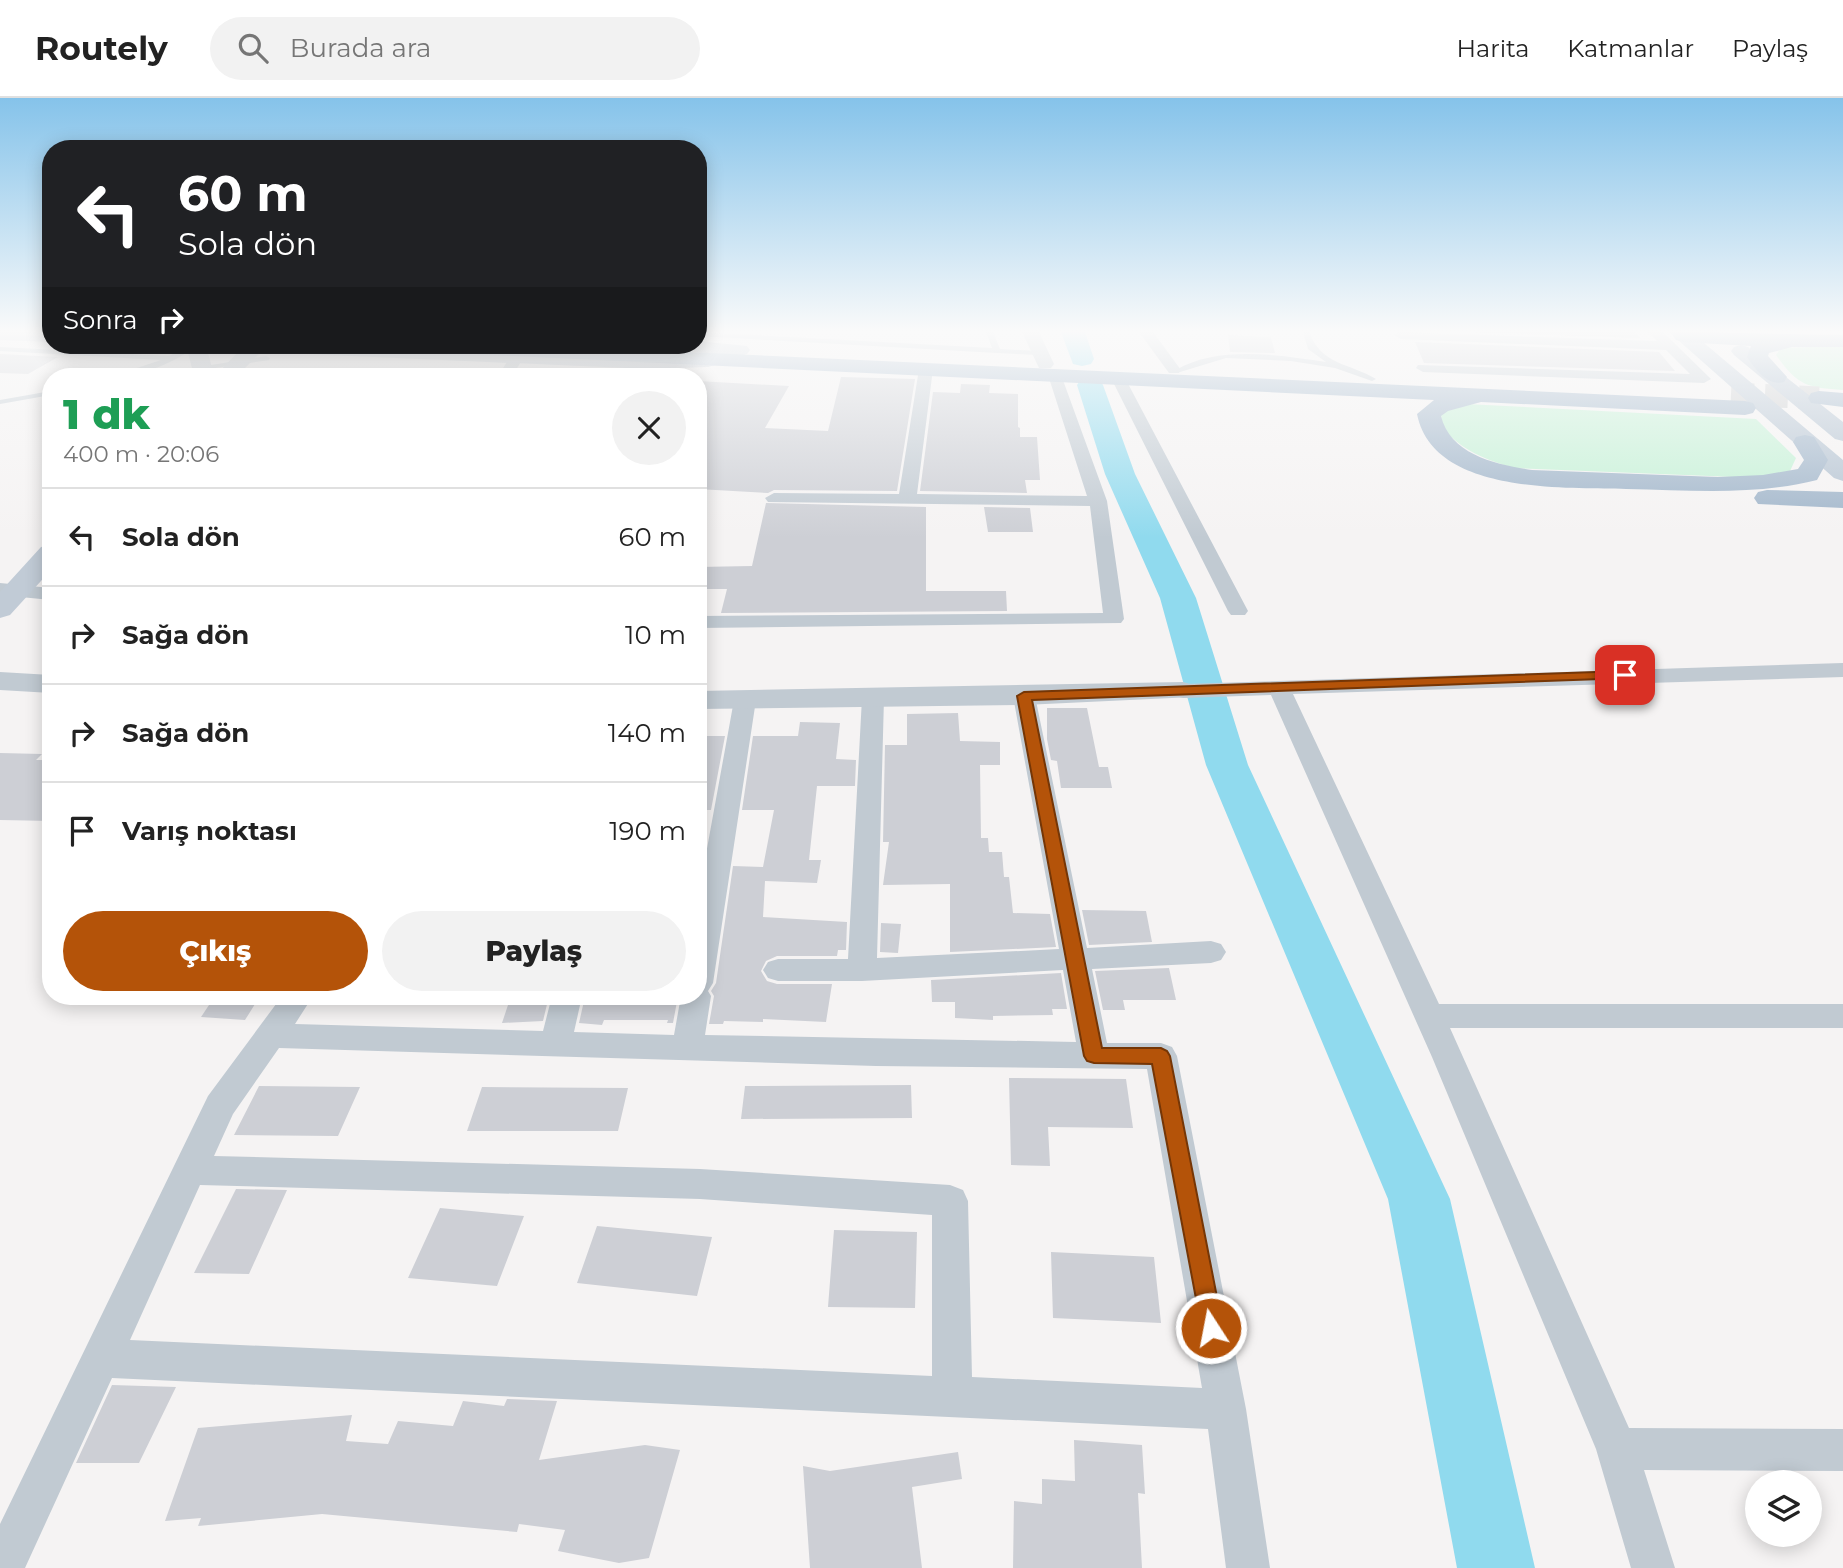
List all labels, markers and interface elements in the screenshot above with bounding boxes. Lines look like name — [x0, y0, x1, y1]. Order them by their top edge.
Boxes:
search box — [210, 17, 700, 80]
text: Routely — [35, 28, 168, 68]
icon: search — [234, 29, 272, 67]
text: Burada ara — [290, 32, 431, 64]
text: Harita — [1457, 34, 1529, 63]
text: Katmanlar — [1567, 34, 1694, 63]
text: Paylaş — [1732, 34, 1808, 63]
text: 60 m — [178, 164, 308, 223]
icon: left — [63, 168, 154, 259]
text: Sola dön — [178, 224, 317, 263]
icon: right — [152, 301, 190, 339]
text: Sonra — [63, 304, 138, 336]
text: 1 dk — [63, 388, 150, 440]
button: close — [612, 391, 686, 465]
text: 400 m · 20:06 — [63, 440, 219, 468]
icon: left — [63, 518, 101, 556]
text: Sola dön — [122, 521, 240, 553]
text: 60 m — [619, 521, 686, 553]
icon: right — [63, 616, 101, 654]
text: Sağa dön — [122, 619, 249, 651]
text: 10 m — [625, 619, 686, 651]
pin — [1595, 645, 1655, 705]
icon: arrive — [1606, 656, 1644, 694]
icon: right — [63, 714, 101, 752]
text: Sağa dön — [122, 717, 249, 749]
text: 140 m — [608, 717, 686, 749]
icon: arrive — [63, 812, 101, 850]
text: Varış noktası — [122, 815, 297, 847]
text: 190 m — [609, 815, 686, 847]
button: Çıkış — [63, 911, 368, 991]
button: Paylaş — [382, 911, 686, 991]
position arrow — [1174, 1291, 1248, 1365]
map controls — [1745, 1470, 1822, 1547]
button: layers — [1745, 1470, 1822, 1547]

